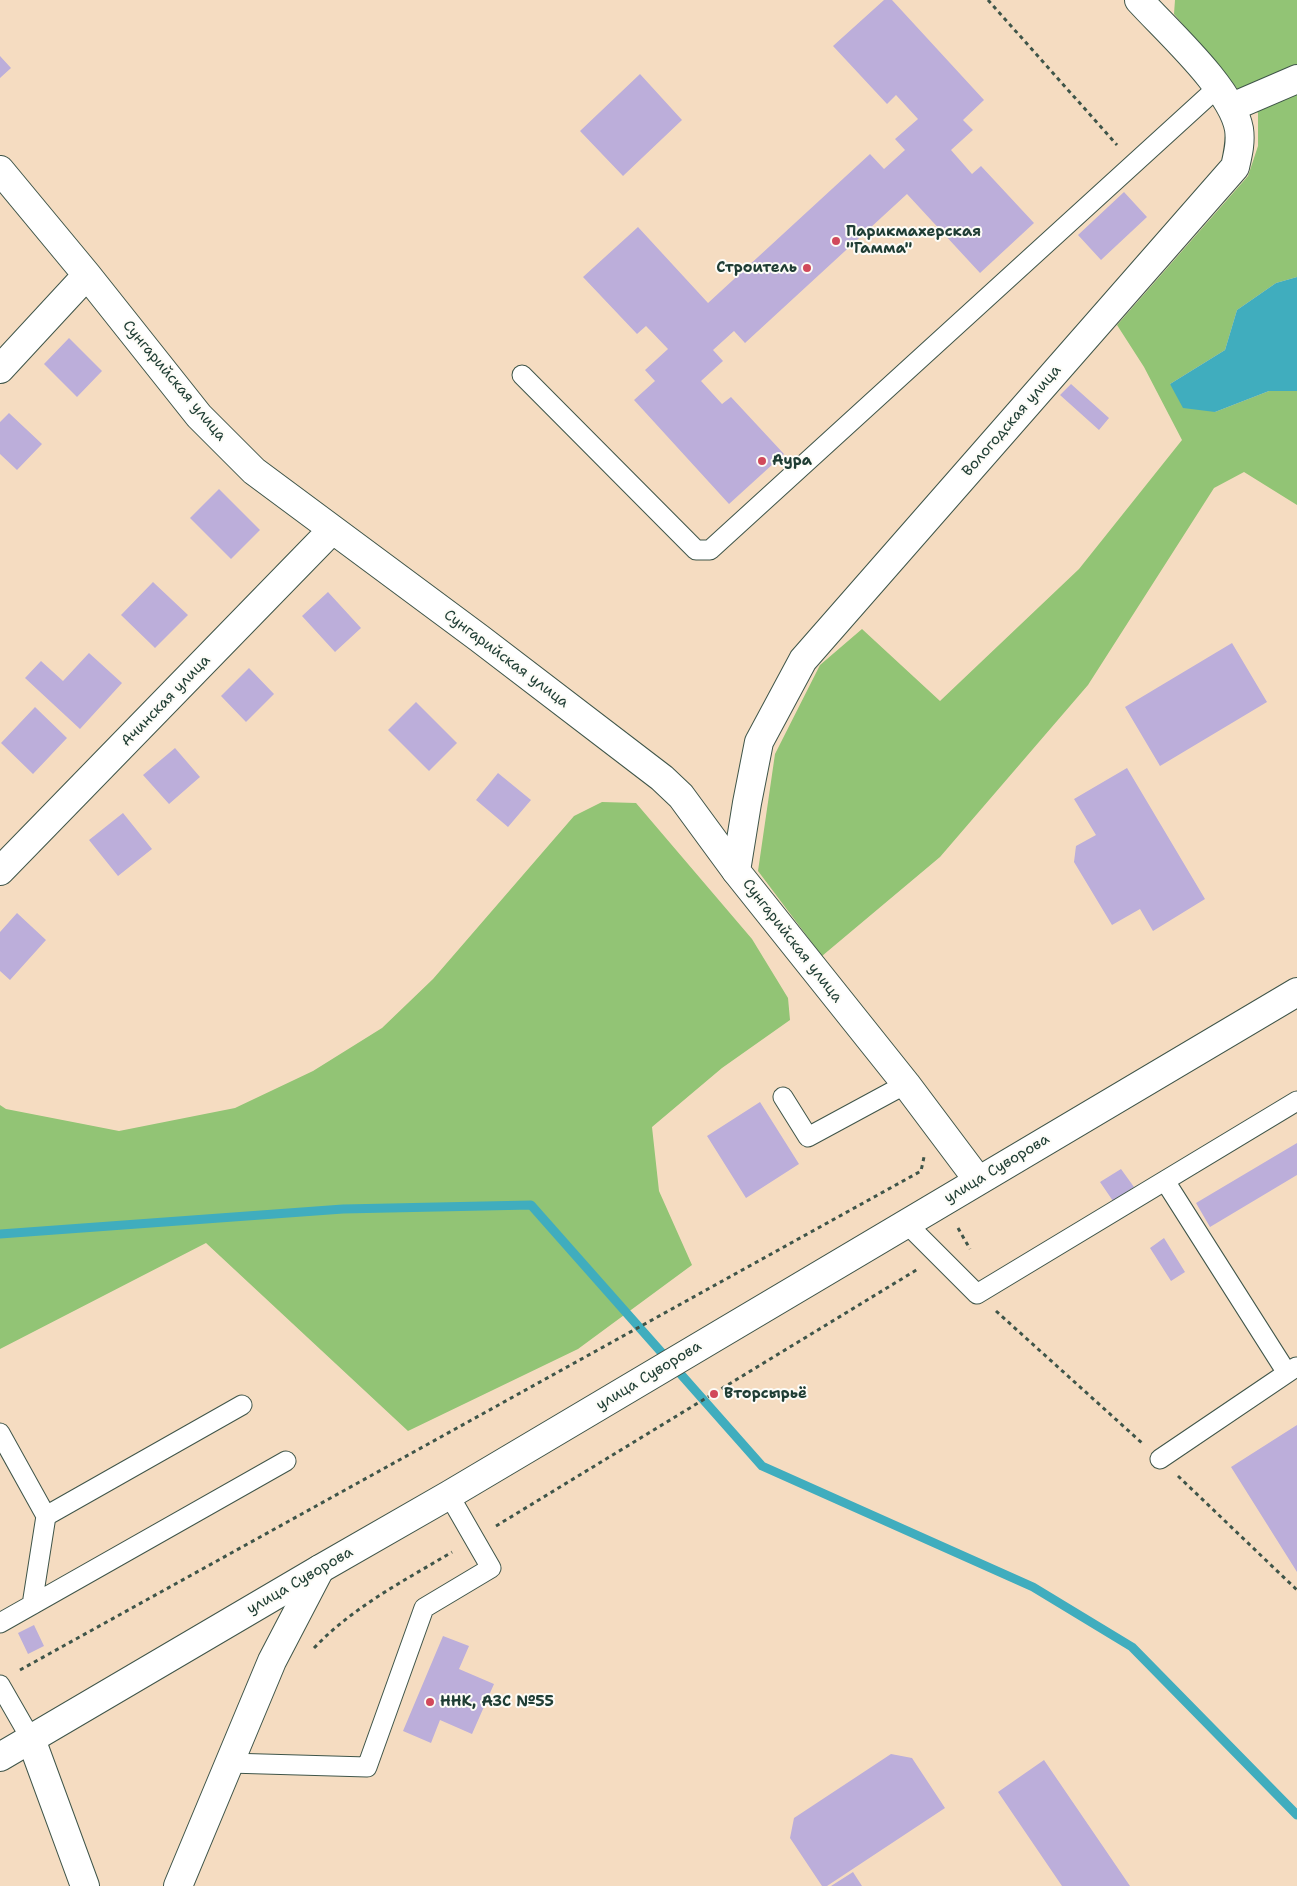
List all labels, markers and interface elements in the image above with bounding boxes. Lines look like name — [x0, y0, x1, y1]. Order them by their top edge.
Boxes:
place label: Парикмахерская "Гамма" — [846, 223, 981, 258]
marker: Парикмахерская "Гамма" — [830, 235, 842, 247]
place label: Строитель — [716, 259, 797, 277]
marker: Строитель — [801, 262, 813, 274]
street label: Сунгарийская улица — [118, 317, 230, 445]
street label: Вологодская улица — [959, 362, 1065, 480]
place label: Аура — [772, 452, 812, 470]
marker: Аура — [756, 455, 768, 467]
street label: Сунгарийская улица — [440, 606, 572, 712]
street label: Ачинская улица — [118, 651, 214, 751]
street label: Сунгарийская улица — [738, 876, 846, 1006]
street label: улица Суворова — [941, 1130, 1053, 1208]
street label: улица Суворова — [593, 1337, 705, 1415]
place label: Вторсырьё — [724, 1385, 807, 1403]
marker: Вторсырьё — [708, 1388, 720, 1400]
street label: улица Суворова — [244, 1543, 356, 1619]
place label: ННК, АЗС №55 — [440, 1693, 554, 1711]
marker: ННК, АЗС №55 — [424, 1696, 436, 1708]

